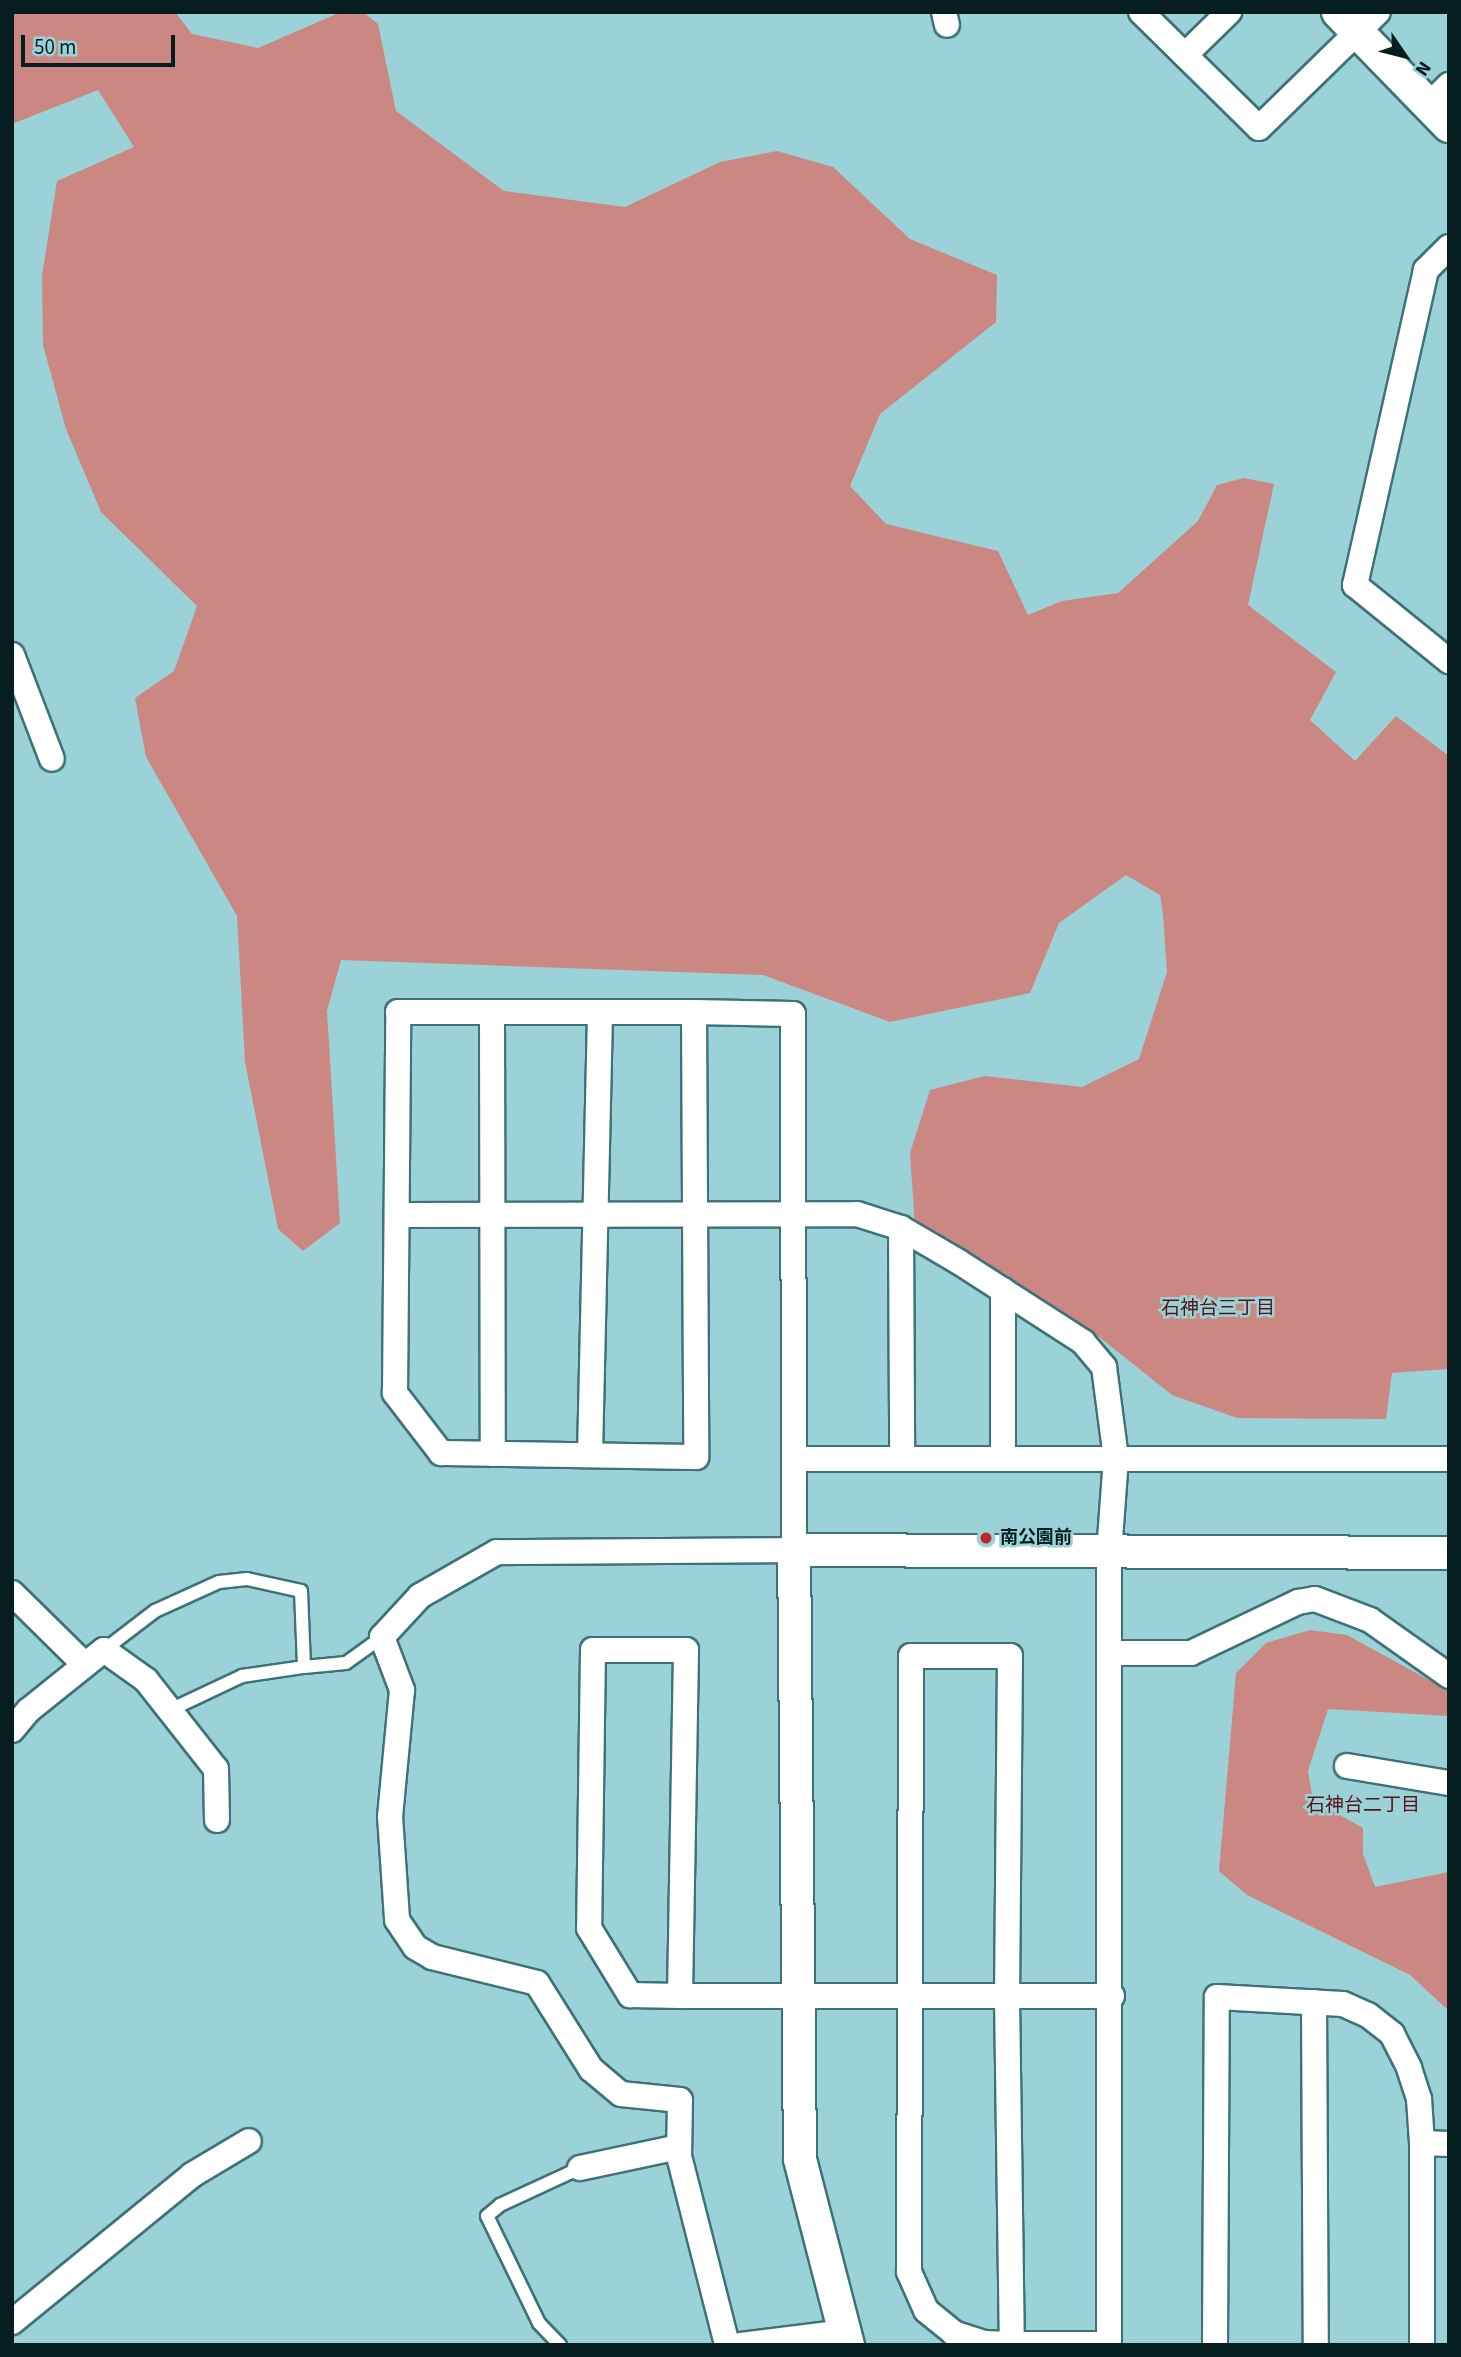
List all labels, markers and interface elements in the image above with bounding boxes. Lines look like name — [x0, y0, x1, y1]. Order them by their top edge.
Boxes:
scale bar — [24, 21, 178, 65]
north arrow — [1370, 21, 1440, 91]
text: 50 m — [34, 32, 76, 62]
text: N — [1408, 55, 1437, 81]
district label: 石神台三丁目 — [1161, 1298, 1275, 1320]
place label: 南公園前 — [1000, 1527, 1072, 1549]
marker: 南公園前 — [978, 1530, 994, 1546]
district label: 石神台二丁目 — [1306, 1795, 1420, 1817]

